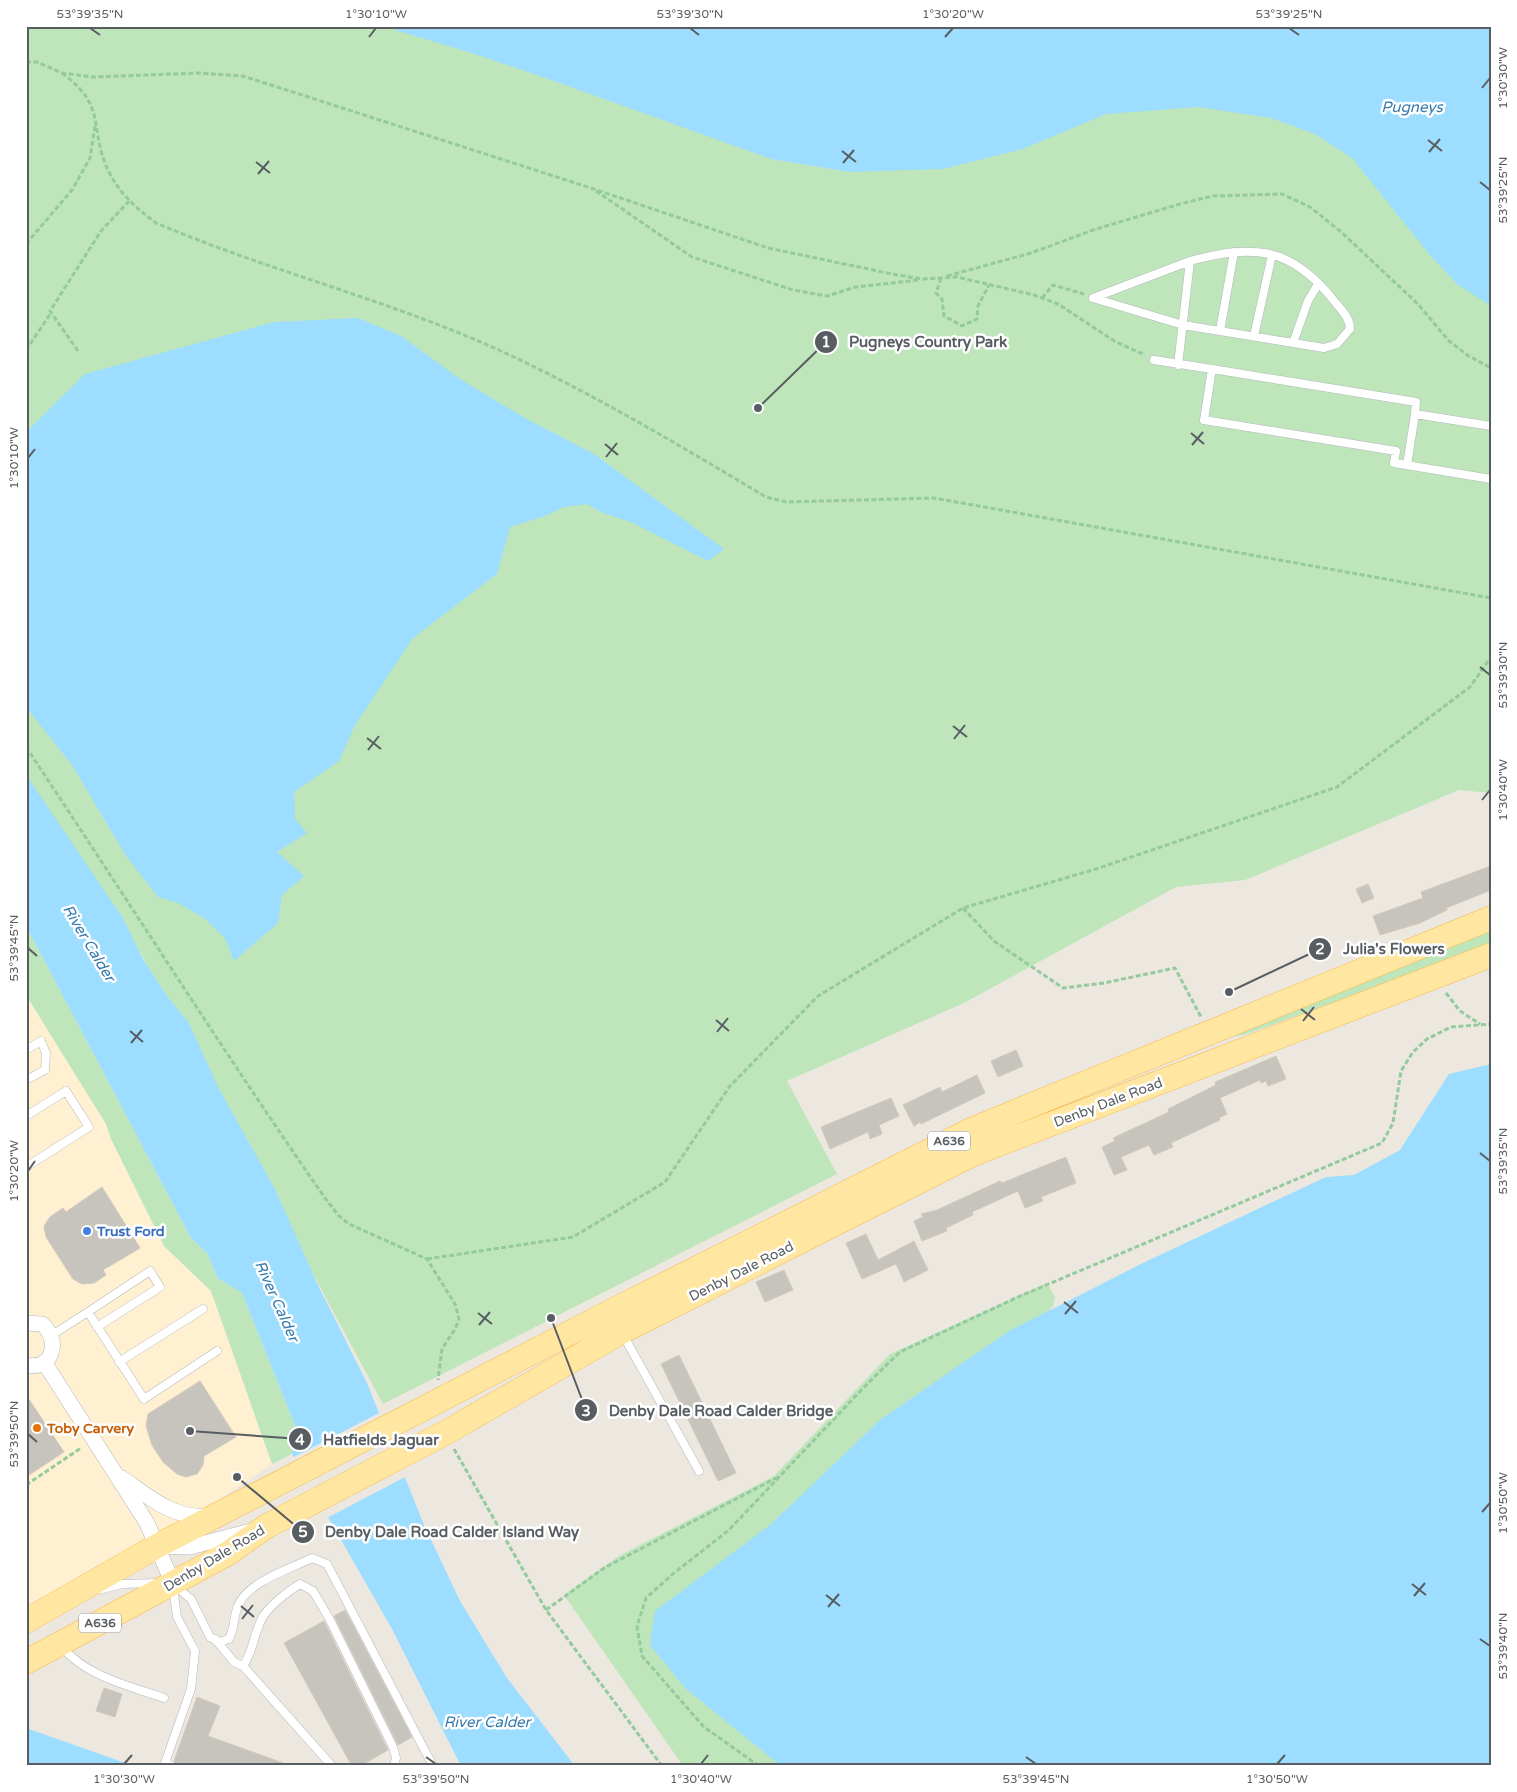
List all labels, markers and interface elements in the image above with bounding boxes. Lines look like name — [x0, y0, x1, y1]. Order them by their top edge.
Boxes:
text: 53°39'35"N — [57, 7, 124, 21]
text: 1°30'10"W — [345, 7, 407, 21]
text: 53°39'30"N — [657, 7, 724, 21]
text: 1°30'20"W — [922, 7, 984, 21]
text: 53°39'25"N — [1256, 7, 1323, 21]
text: 1°30'30"W — [1496, 47, 1510, 109]
water label: Pugneys — [1381, 98, 1444, 116]
text: 53°39'25"N — [1496, 157, 1510, 224]
callout: Pugneys Country Park — [813, 327, 1017, 357]
text: 1 — [821, 333, 831, 351]
text: Pugneys Country Park — [849, 333, 1007, 352]
text: 1°30'10"W — [7, 427, 21, 489]
text: 53°39'30"N — [1496, 642, 1510, 709]
text: 1°30'40"W — [1496, 759, 1510, 821]
water label: River Calder — [59, 901, 120, 987]
text: 53°39'45"N — [7, 915, 21, 982]
callout: Julia's Flowers — [1308, 934, 1454, 964]
text: 2 — [1315, 940, 1325, 958]
text: Julia's Flowers — [1342, 940, 1445, 958]
street label: Denby Dale Road — [1051, 1074, 1165, 1131]
text: 53°39'35"N — [1496, 1128, 1510, 1195]
road number: A636 — [928, 1132, 970, 1150]
text: 1°30'20"W — [7, 1140, 21, 1202]
place label: Trust Ford — [96, 1223, 165, 1240]
marker: Trust Ford — [81, 1225, 93, 1237]
street label: Denby Dale Road — [686, 1238, 796, 1305]
water label: River Calder — [251, 1258, 304, 1346]
callout: Denby Dale Road Calder Bridge — [574, 1395, 843, 1425]
text: 53°39'50"N — [7, 1401, 21, 1468]
text: 3 — [581, 1402, 591, 1420]
text: Denby Dale Road Calder Bridge — [609, 1402, 834, 1421]
place label: Toby Carvery — [46, 1420, 135, 1437]
marker: Toby Carvery — [31, 1422, 43, 1434]
callout: Hatfields Jaguar — [288, 1424, 449, 1454]
text: 4 — [295, 1431, 305, 1449]
text: Hatfields Jaguar — [323, 1431, 439, 1450]
text: 1°30'50"W — [1496, 1472, 1510, 1534]
callout: Denby Dale Road Calder Island Way — [290, 1517, 589, 1547]
street label: Denby Dale Road — [161, 1522, 268, 1595]
text: 5 — [298, 1523, 308, 1541]
text: Denby Dale Road Calder Island Way — [325, 1523, 579, 1542]
text: 53°39'40"N — [1496, 1613, 1510, 1680]
road number: A636 — [79, 1614, 121, 1632]
water label: River Calder — [444, 1713, 533, 1731]
text: 1°30'30"W — [93, 1772, 155, 1786]
text: 53°39'50"N — [403, 1772, 470, 1786]
text: 1°30'40"W — [670, 1772, 732, 1786]
text: 53°39'45"N — [1003, 1772, 1070, 1786]
text: 1°30'50"W — [1246, 1772, 1308, 1786]

